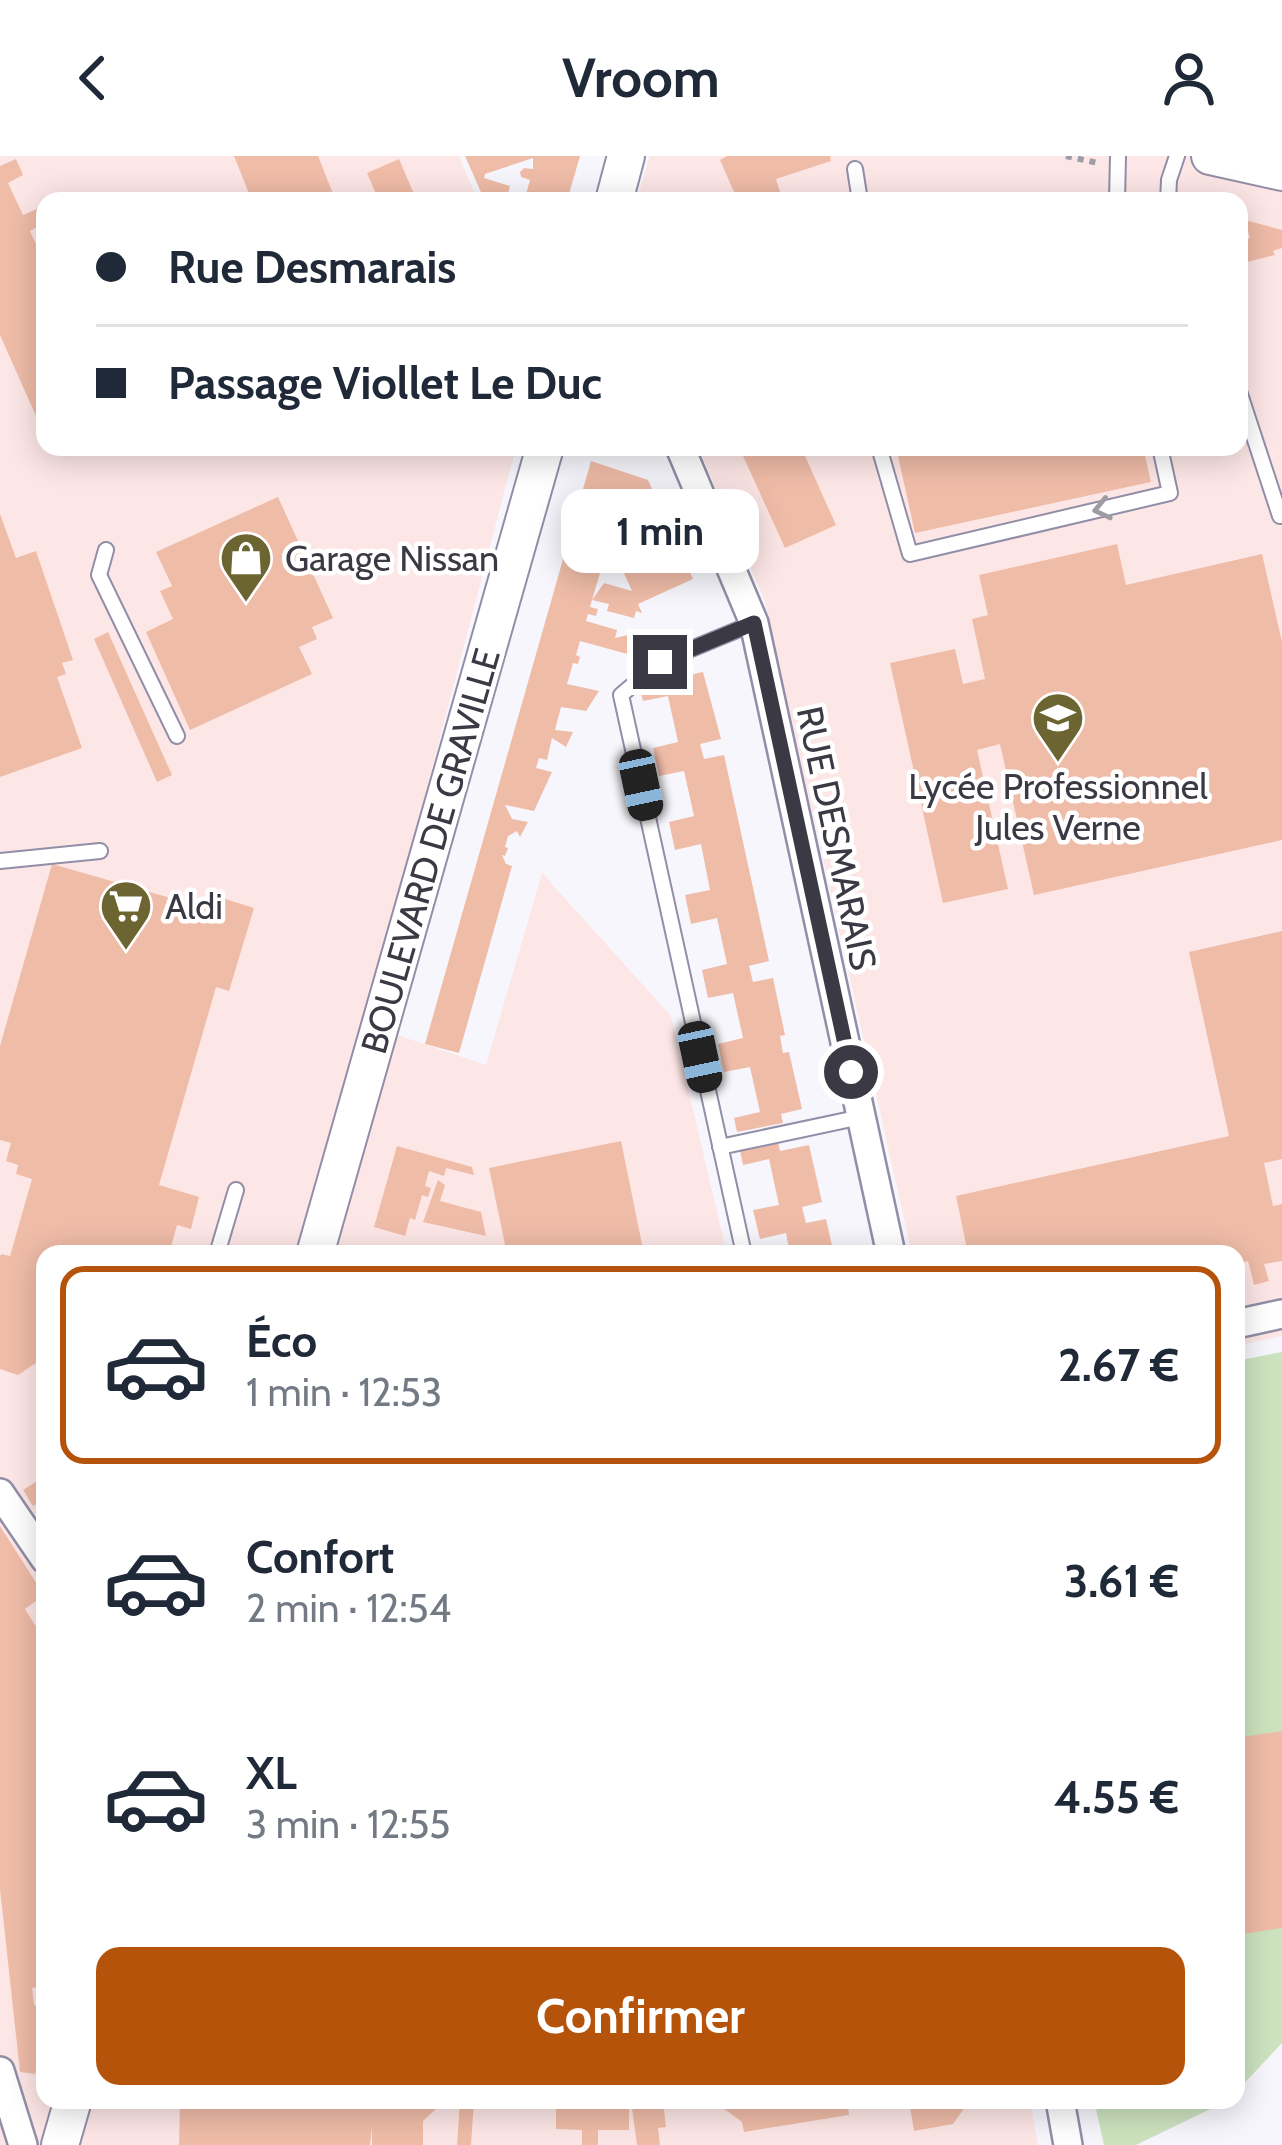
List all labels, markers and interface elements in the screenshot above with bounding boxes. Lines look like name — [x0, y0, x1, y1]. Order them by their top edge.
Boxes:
icon: back — [60, 45, 126, 111]
text: Vroom — [562, 45, 720, 111]
icon: person — [1156, 45, 1222, 111]
text: Rue Desmarais — [168, 240, 456, 294]
text: Passage Viollet Le Duc — [168, 356, 602, 410]
callout: 1 min — [561, 488, 759, 572]
one-way arrow — [1092, 495, 1112, 520]
text: 1 min — [616, 507, 704, 555]
shop icon: Garage Nissan — [218, 530, 274, 604]
place label: Garage Nissan — [285, 536, 499, 580]
route end — [633, 635, 687, 689]
street label: BOULEVARD DE GRAVILLE — [351, 643, 509, 1059]
school or university icon: Lycée Professionnel Jules Verne — [1030, 690, 1086, 764]
street label: RUE DESMARAIS — [788, 702, 886, 974]
car — [616, 746, 666, 824]
place label: Lycée Professionnel Jules Verne — [908, 764, 1208, 849]
supermarket icon: Aldi — [98, 878, 154, 952]
place label: Aldi — [165, 884, 223, 928]
car — [675, 1018, 725, 1096]
route start — [824, 1045, 878, 1099]
icon: car — [102, 1311, 210, 1419]
text: Éco — [246, 1314, 317, 1368]
text: 2.67 € — [1058, 1338, 1179, 1392]
text: 1 min · 12:53 — [246, 1368, 442, 1416]
icon: car — [102, 1527, 210, 1635]
text: Confort — [246, 1530, 394, 1584]
text: 3.61 € — [1064, 1554, 1179, 1608]
text: 2 min · 12:54 — [246, 1584, 451, 1632]
icon: car — [102, 1743, 210, 1851]
text: XL — [246, 1746, 297, 1800]
text: 4.55 € — [1054, 1770, 1179, 1824]
text: 3 min · 12:55 — [246, 1800, 450, 1848]
button: Confirmer — [96, 1947, 1185, 2085]

